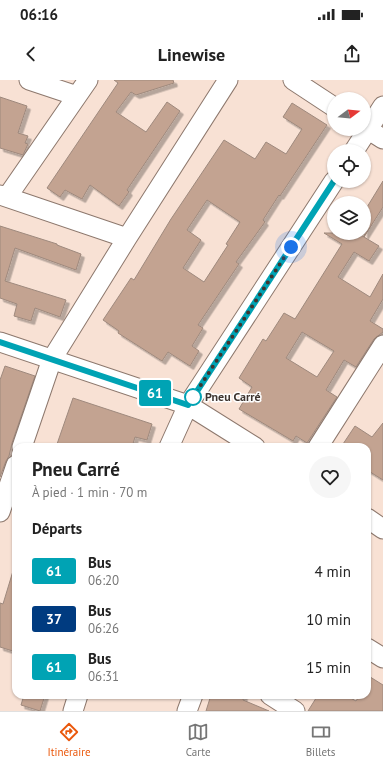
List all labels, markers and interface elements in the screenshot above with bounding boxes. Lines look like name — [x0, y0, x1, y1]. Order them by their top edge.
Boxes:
text: 06:16 — [20, 5, 58, 24]
icon: back — [20, 43, 42, 65]
text: Linewise — [158, 43, 225, 66]
icon: share — [341, 43, 363, 65]
north arrow — [327, 92, 371, 136]
map controls — [327, 92, 371, 240]
button: locate — [327, 144, 371, 188]
button: layers — [327, 196, 371, 240]
your location — [281, 237, 301, 257]
line badge: 61 — [137, 380, 173, 406]
text: 61 — [147, 384, 163, 402]
marker: Pneu Carré — [184, 388, 202, 406]
place label: Pneu Carré — [205, 389, 261, 404]
button: heart — [309, 456, 351, 498]
text: Pneu Carré — [32, 457, 120, 481]
text: À pied · 1 min · 70 m — [32, 484, 147, 501]
text: Départs — [32, 519, 82, 538]
text: Bus — [88, 553, 111, 572]
text: 61 — [46, 562, 62, 580]
text: 4 min — [314, 562, 351, 581]
text: 06:20 — [88, 572, 119, 589]
text: Bus — [88, 601, 111, 620]
text: 37 — [46, 610, 62, 628]
text: 10 min — [306, 610, 351, 629]
text: 06:26 — [88, 620, 119, 637]
text: Bus — [88, 649, 111, 668]
text: 61 — [46, 658, 62, 676]
text: 15 min — [306, 658, 351, 677]
text: 06:31 — [88, 668, 119, 685]
tab: Itinéraire — [48, 721, 91, 759]
tab: Carte — [186, 721, 211, 759]
tab: Billets — [306, 721, 335, 759]

